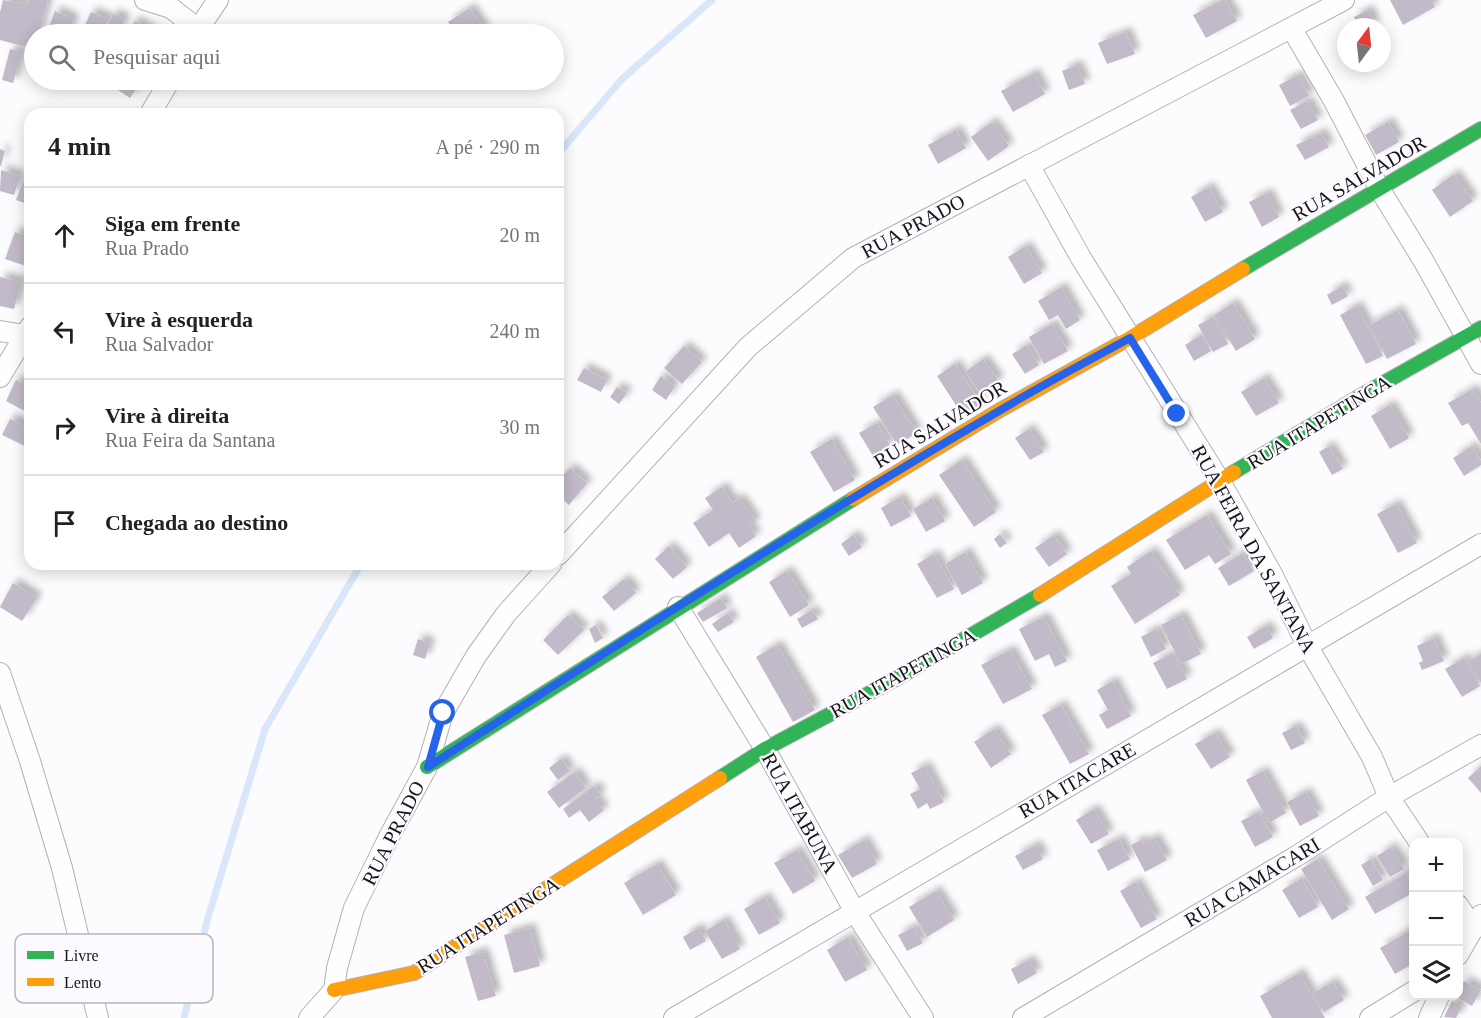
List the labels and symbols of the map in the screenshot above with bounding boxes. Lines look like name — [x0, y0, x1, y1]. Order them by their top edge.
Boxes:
north arrow — [1337, 18, 1391, 72]
street label: RUA SALVADOR — [1288, 130, 1430, 225]
street label: RUA PRADO — [858, 190, 968, 262]
street label: RUA ITAPETINGA — [1243, 370, 1395, 474]
street label: RUA SALVADOR — [870, 375, 1011, 472]
route end — [1163, 400, 1189, 426]
street label: RUA FEIRA DA SANTANA — [1188, 441, 1321, 657]
street label: RUA ITAPETINGA — [826, 624, 980, 722]
route start — [429, 699, 455, 725]
street label: RUA ITACARE — [1015, 738, 1139, 822]
street label: RUA ITABUNA — [758, 749, 842, 878]
street label: RUA PRADO — [357, 777, 429, 889]
street label: RUA CAMACARI — [1180, 833, 1324, 931]
street label: RUA ITAPETINGA — [413, 872, 564, 978]
legend — [15, 934, 213, 1003]
text: Livre — [64, 947, 99, 964]
text: Lento — [64, 974, 101, 991]

